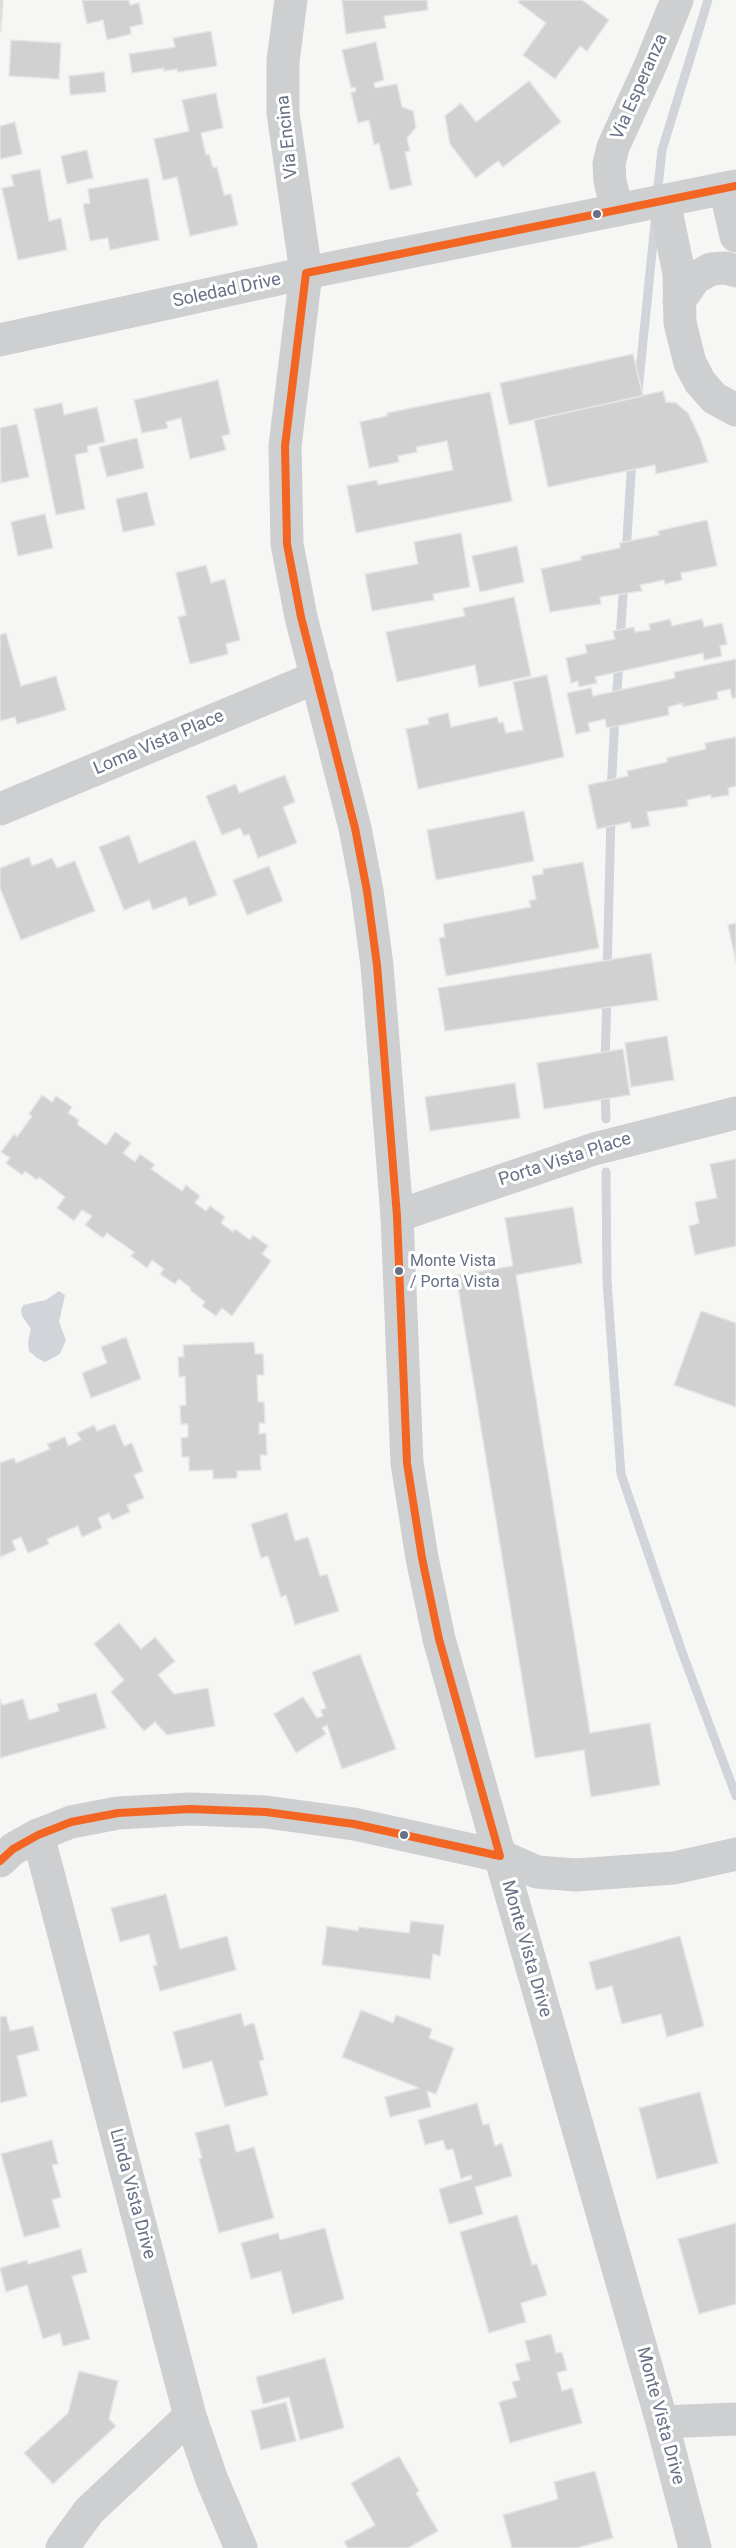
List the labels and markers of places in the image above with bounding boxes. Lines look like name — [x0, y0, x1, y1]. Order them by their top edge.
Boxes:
unlabelled marker — [591, 208, 603, 220]
place label: Monte Vista / Porta Vista — [410, 1252, 500, 1290]
marker: Monte Vista / Porta Vista — [393, 1265, 405, 1277]
unlabelled marker — [398, 1829, 410, 1841]

